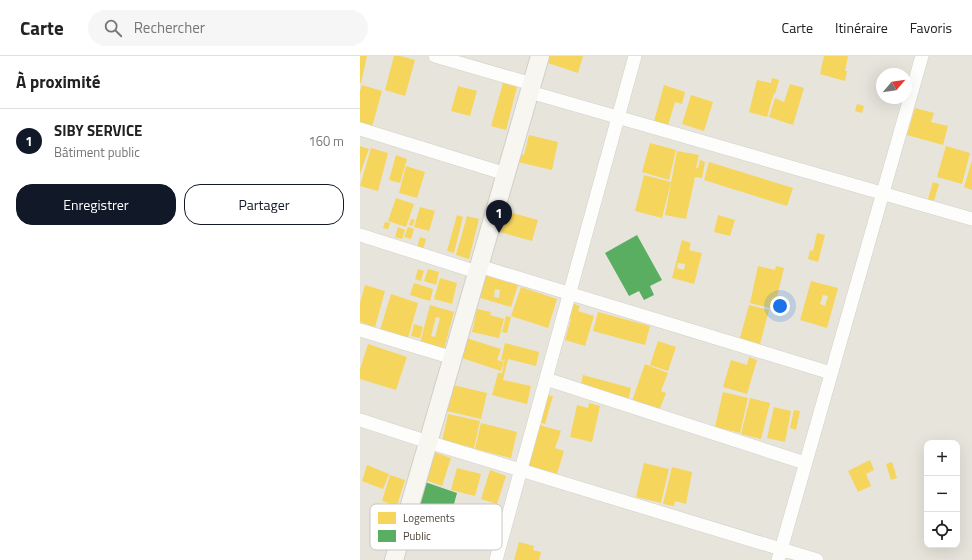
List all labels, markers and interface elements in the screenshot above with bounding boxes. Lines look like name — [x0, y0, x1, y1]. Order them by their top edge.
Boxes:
search box — [88, 10, 368, 46]
text: Carte — [20, 13, 64, 42]
text: Rechercher — [134, 16, 205, 39]
icon: search — [102, 17, 124, 39]
text: Carte — [782, 17, 813, 38]
text: Itinéraire — [835, 17, 888, 38]
text: Favoris — [910, 17, 952, 38]
north arrow — [876, 68, 912, 104]
text: À proximité — [16, 69, 100, 95]
text: SIBY SERVICE — [54, 119, 142, 142]
text: 1 — [25, 131, 33, 151]
text: 160 m — [308, 131, 344, 151]
text: Bâtiment public — [54, 142, 140, 162]
button: Enregistrer — [16, 184, 176, 225]
button: Partager — [184, 184, 344, 225]
pin: 1 — [486, 200, 512, 233]
your location — [770, 296, 790, 316]
map controls — [924, 440, 960, 548]
button: + — [924, 440, 960, 476]
button: − — [924, 476, 960, 512]
legend — [370, 504, 502, 550]
text: Logements — [403, 510, 455, 526]
button: locate — [924, 512, 960, 548]
text: Public — [403, 528, 431, 544]

